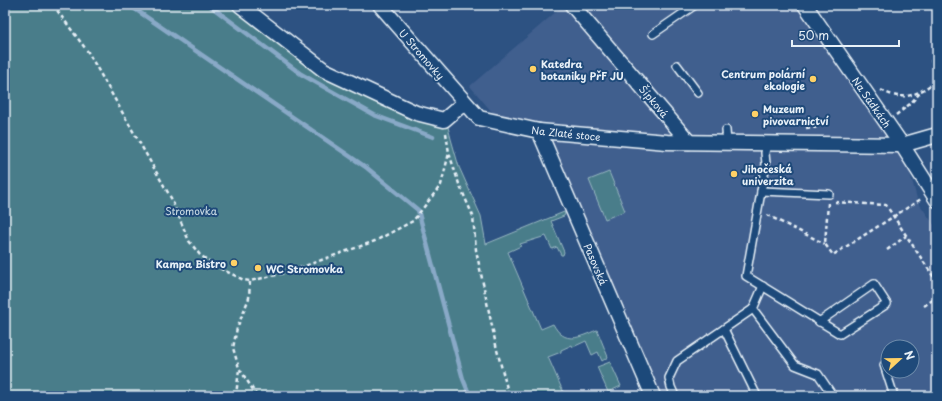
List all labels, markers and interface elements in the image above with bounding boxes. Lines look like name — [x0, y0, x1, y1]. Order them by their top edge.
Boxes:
scale bar — [792, 22, 899, 48]
street label: U Stromovky — [395, 25, 448, 83]
text: 50 m — [798, 26, 829, 44]
place label: Katedra botaniky PřF JU — [541, 56, 624, 83]
marker: Katedra botaniky PřF JU — [528, 64, 538, 74]
place label: Centrum polární ekologie — [721, 66, 806, 93]
marker: Centrum polární ekologie — [808, 74, 818, 84]
street label: Na Sádkách — [849, 74, 895, 131]
street label: Šípková — [636, 81, 673, 121]
place label: Muzeum pivovarnictví — [763, 101, 829, 128]
marker: Muzeum pivovarnictví — [750, 109, 760, 119]
street label: Na Zlaté stoce — [531, 122, 601, 144]
place label: Jihočeská univerzita — [742, 161, 794, 188]
marker: Jihočeská univerzita — [729, 169, 739, 179]
park label: Stromovka — [165, 203, 218, 218]
street label: Pasovská — [581, 241, 612, 288]
place label: Kampa Bistro — [156, 256, 226, 271]
marker: Kampa Bistro — [229, 258, 239, 268]
place label: WC Stromovka — [266, 261, 343, 276]
marker: WC Stromovka — [253, 263, 263, 273]
north arrow — [880, 339, 920, 379]
text: N — [900, 348, 919, 363]

